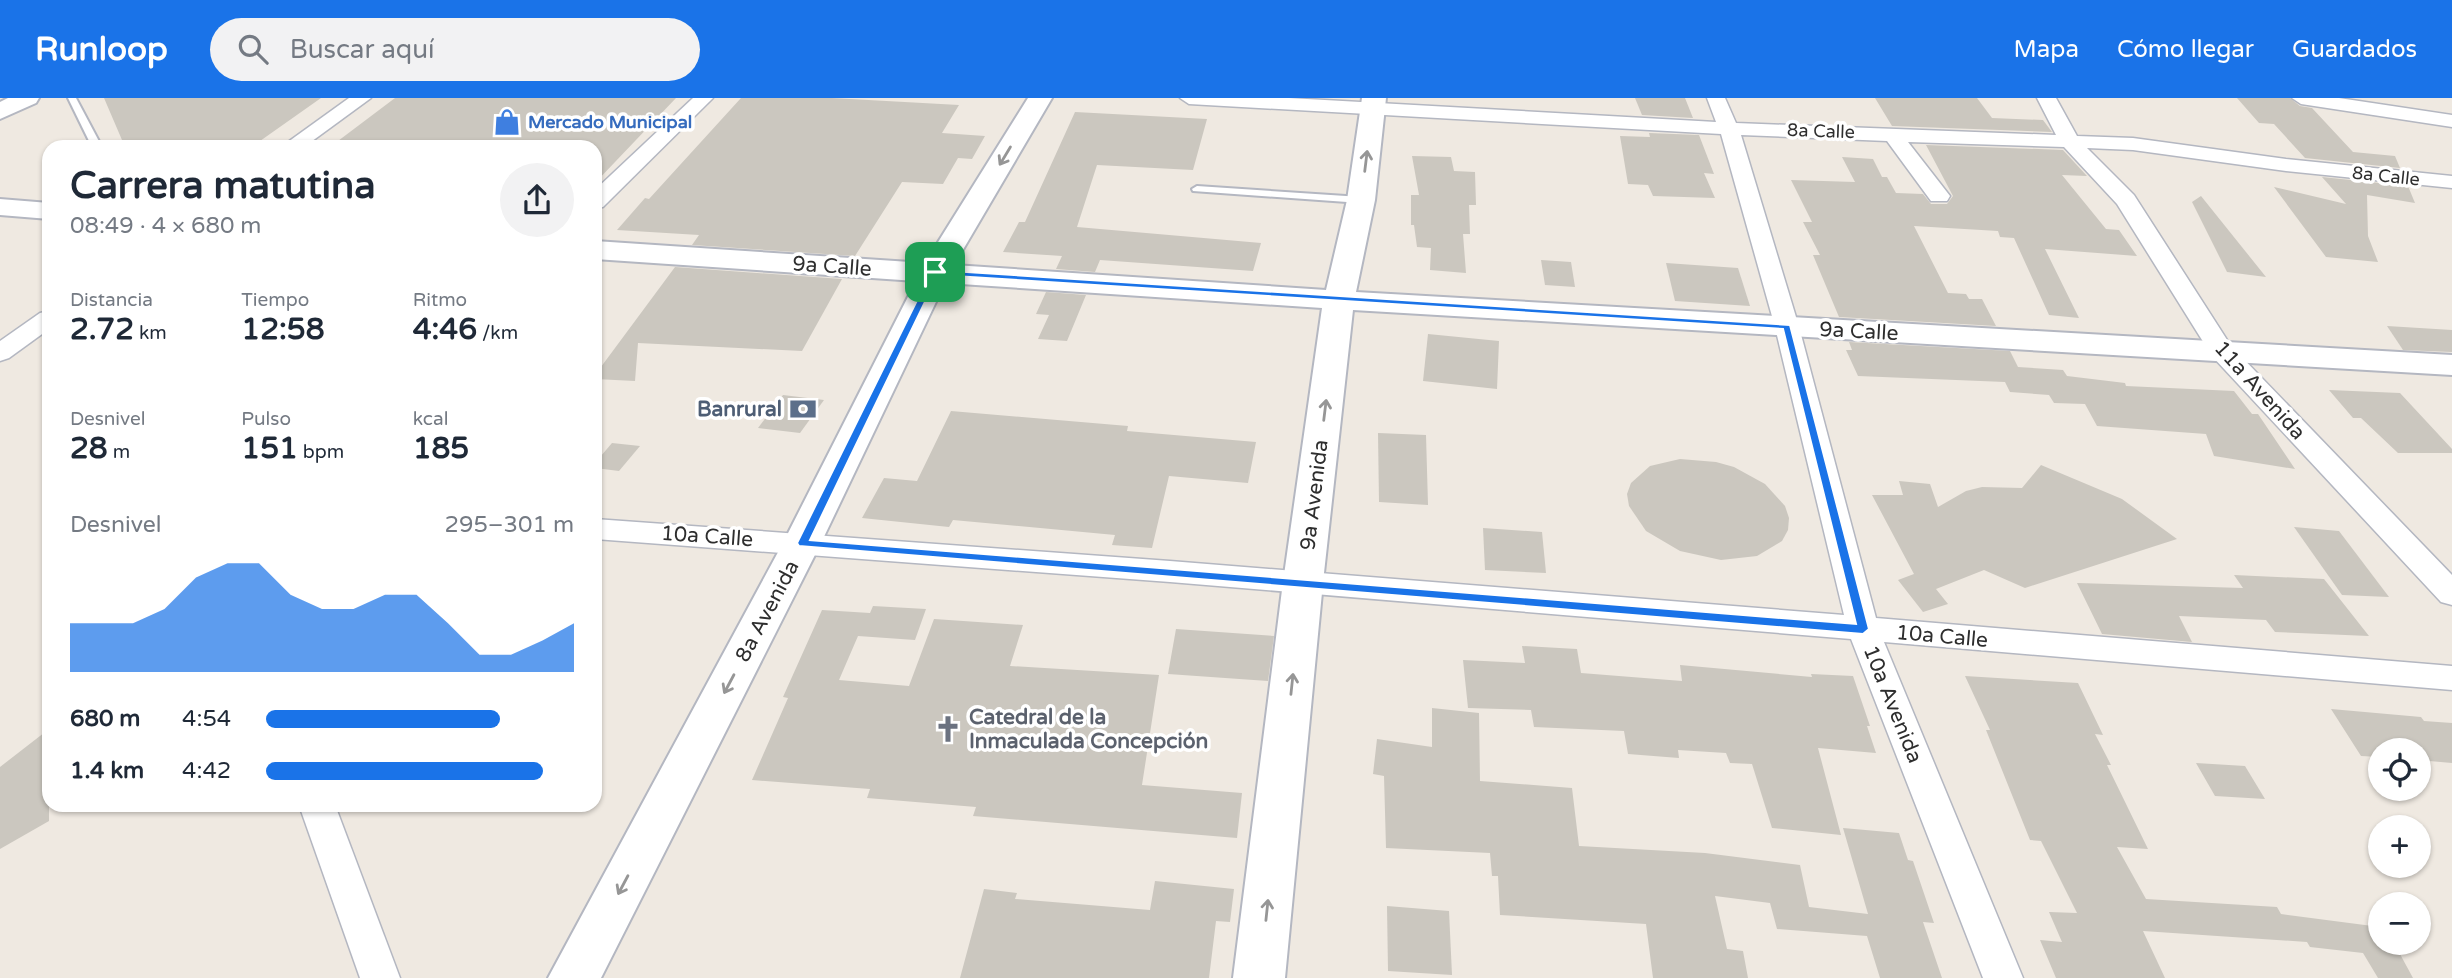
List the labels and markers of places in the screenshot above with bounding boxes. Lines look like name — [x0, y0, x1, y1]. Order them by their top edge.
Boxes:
shop icon: Mercado Municipal — [492, 107, 522, 137]
place label: Mercado Municipal — [528, 111, 692, 133]
pin — [905, 242, 965, 302]
bank icon: Banrural — [788, 394, 818, 424]
place label: Banrural — [697, 397, 782, 422]
place label: Catedral de la Inmaculada Concepción — [969, 705, 1208, 754]
church icon: Catedral de la Inmaculada Concepción — [933, 714, 963, 744]

